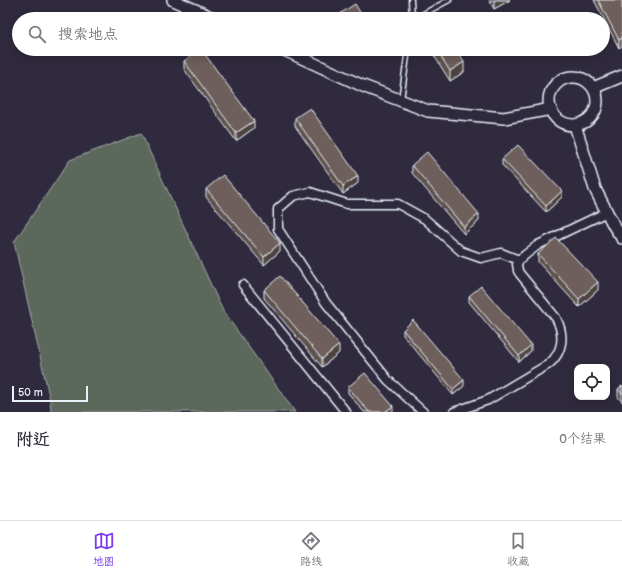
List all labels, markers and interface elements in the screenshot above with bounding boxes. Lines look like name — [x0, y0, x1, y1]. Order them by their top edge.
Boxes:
search box — [12, 12, 610, 56]
icon: search — [26, 23, 48, 45]
text: 搜索地点 — [58, 25, 118, 44]
map controls — [574, 364, 610, 400]
button: locate — [574, 364, 610, 400]
scale bar — [12, 384, 88, 403]
text: 50 m — [18, 386, 43, 399]
text: 附近 — [16, 430, 50, 450]
text: 0个结果 — [559, 431, 606, 447]
tab: 地图 — [93, 530, 115, 568]
tab: 路线 — [300, 530, 322, 568]
tab: 收藏 — [507, 530, 529, 568]

